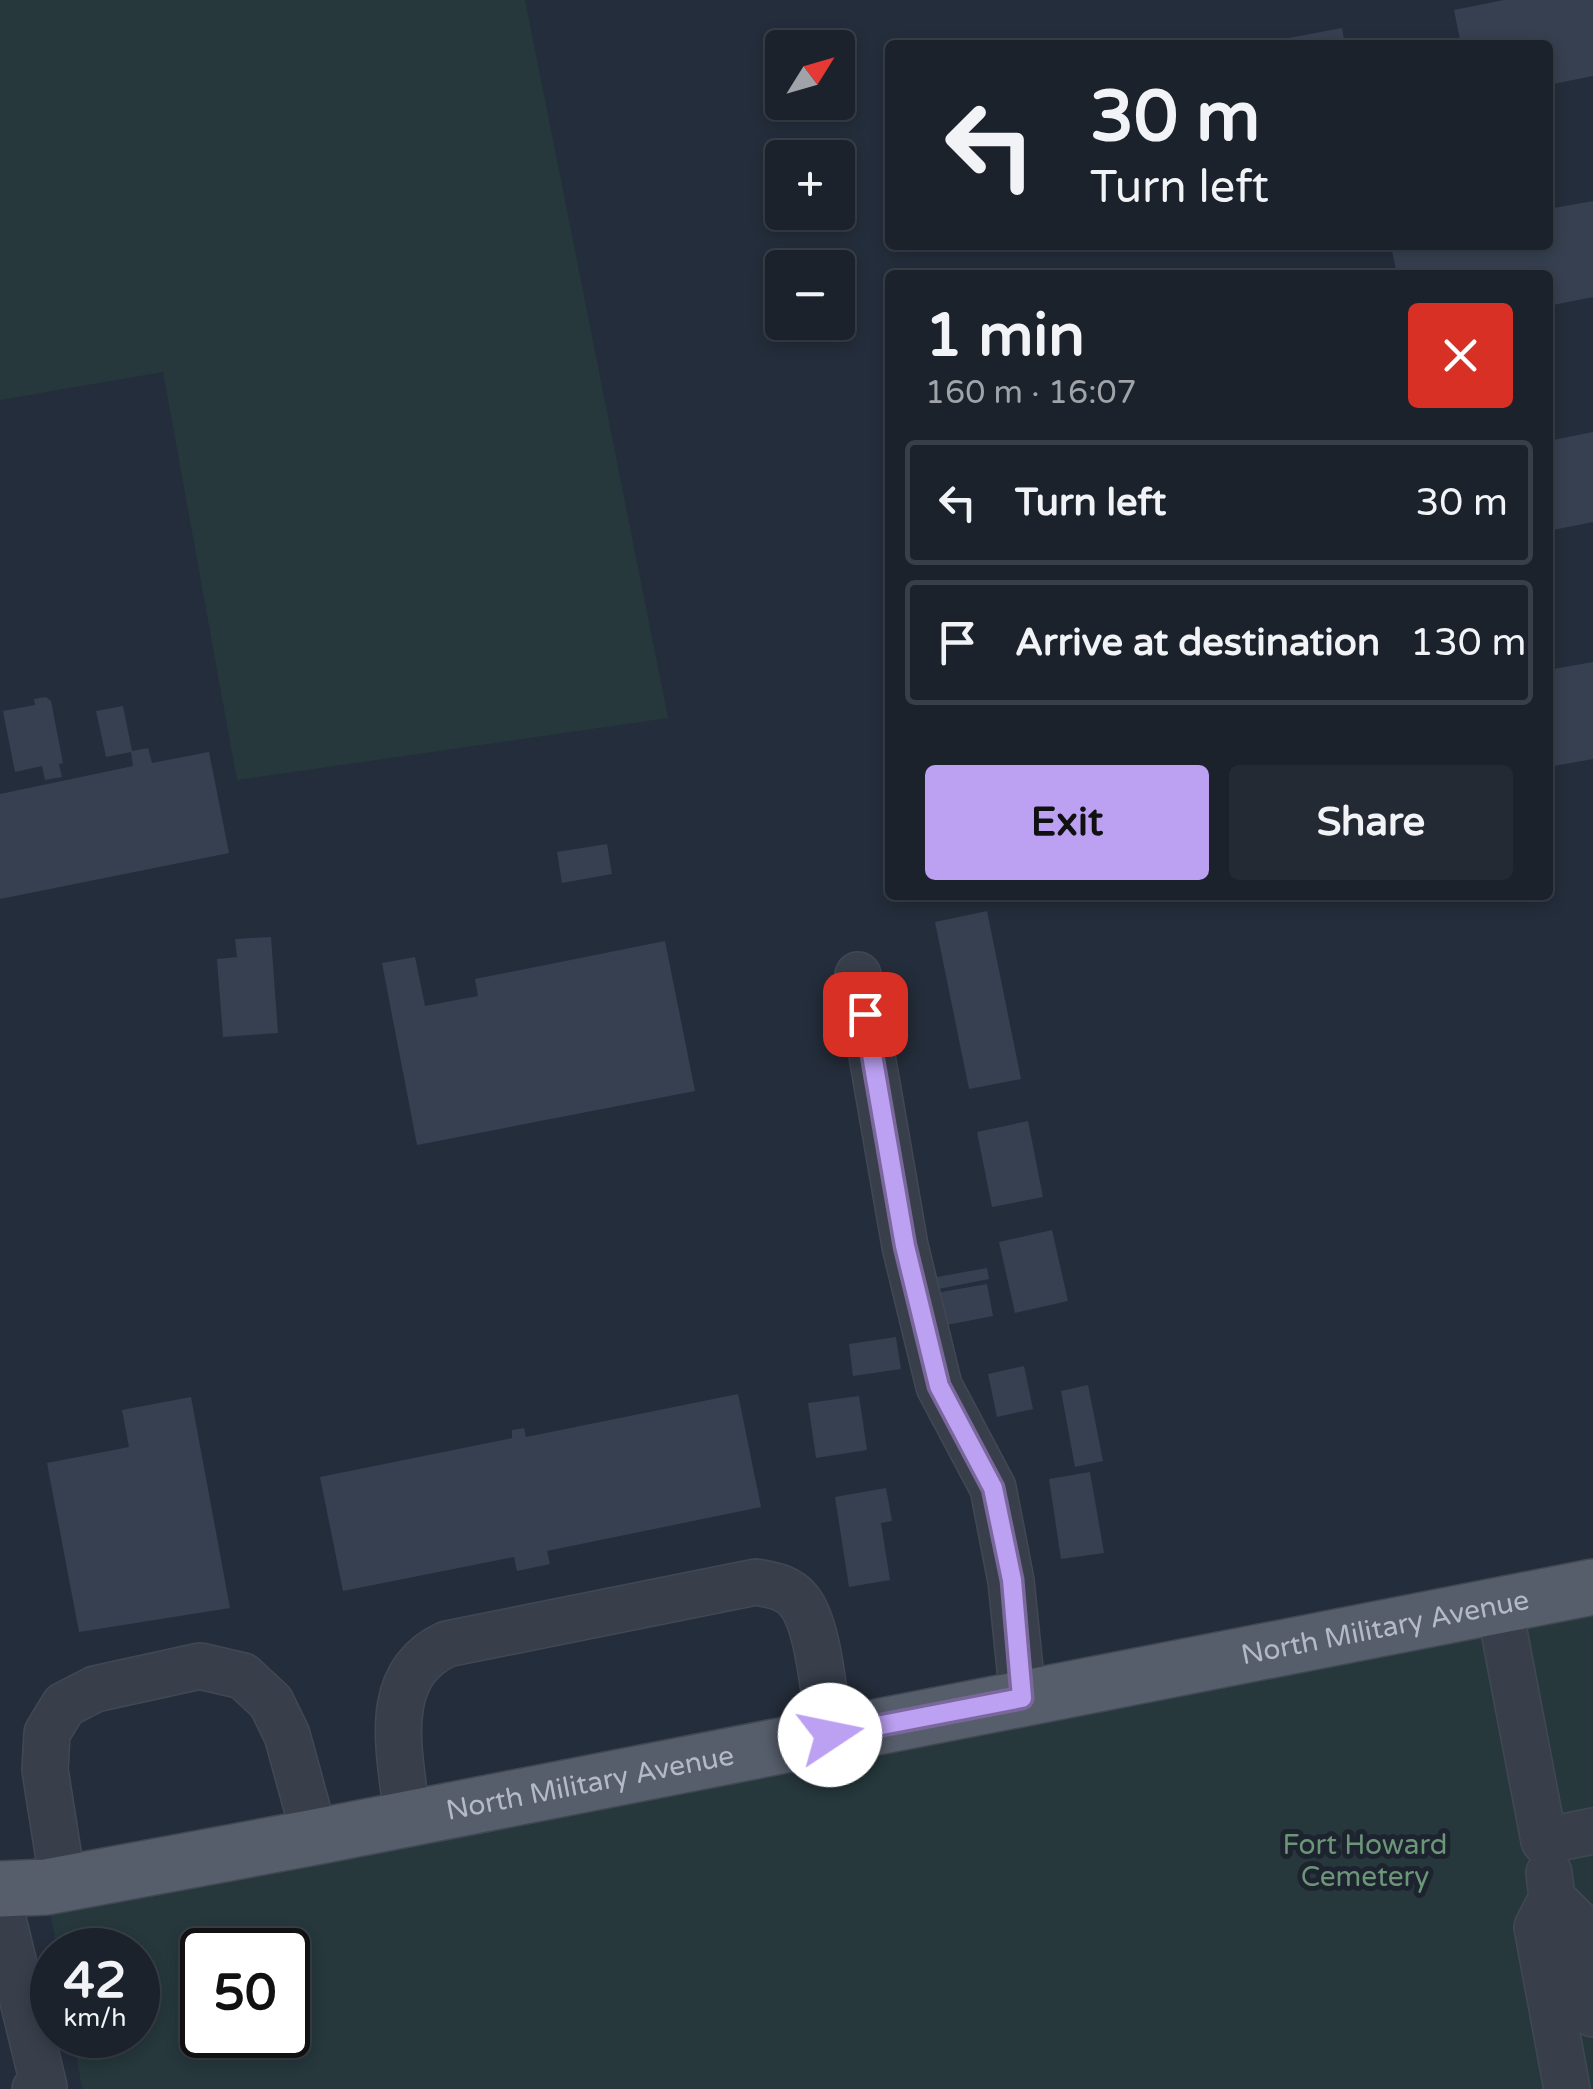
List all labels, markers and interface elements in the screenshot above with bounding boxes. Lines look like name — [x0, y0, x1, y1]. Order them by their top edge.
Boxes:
north arrow — [765, 30, 855, 120]
map controls — [765, 30, 855, 340]
text: 30 m — [1090, 76, 1260, 160]
icon: left — [925, 80, 1055, 210]
button: + — [765, 140, 855, 230]
text: Turn left — [1090, 161, 1269, 215]
button: − — [765, 250, 855, 340]
text: 1 min — [925, 300, 1085, 372]
button: close — [1408, 303, 1513, 408]
text: 160 m · 16:07 — [925, 374, 1137, 412]
icon: left — [930, 475, 985, 530]
text: Turn left — [1015, 480, 1166, 526]
text: 30 m — [1416, 480, 1508, 526]
icon: arrive — [930, 615, 985, 670]
text: Arrive at destination — [1015, 620, 1380, 666]
text: 130 m — [1410, 620, 1526, 666]
button: Exit — [925, 765, 1209, 880]
button: Share — [1229, 765, 1513, 880]
pin — [823, 972, 908, 1057]
icon: arrive — [838, 987, 893, 1042]
street label: North Military Avenue — [1238, 1583, 1532, 1672]
position arrow — [778, 1683, 882, 1787]
street label: North Military Avenue — [443, 1738, 737, 1828]
park label: Fort Howard Cemetery — [1283, 1828, 1447, 1894]
speed limit sign: 50 — [180, 1928, 310, 2058]
text: 42 — [64, 1951, 126, 2011]
text: km/h — [64, 2003, 126, 2033]

